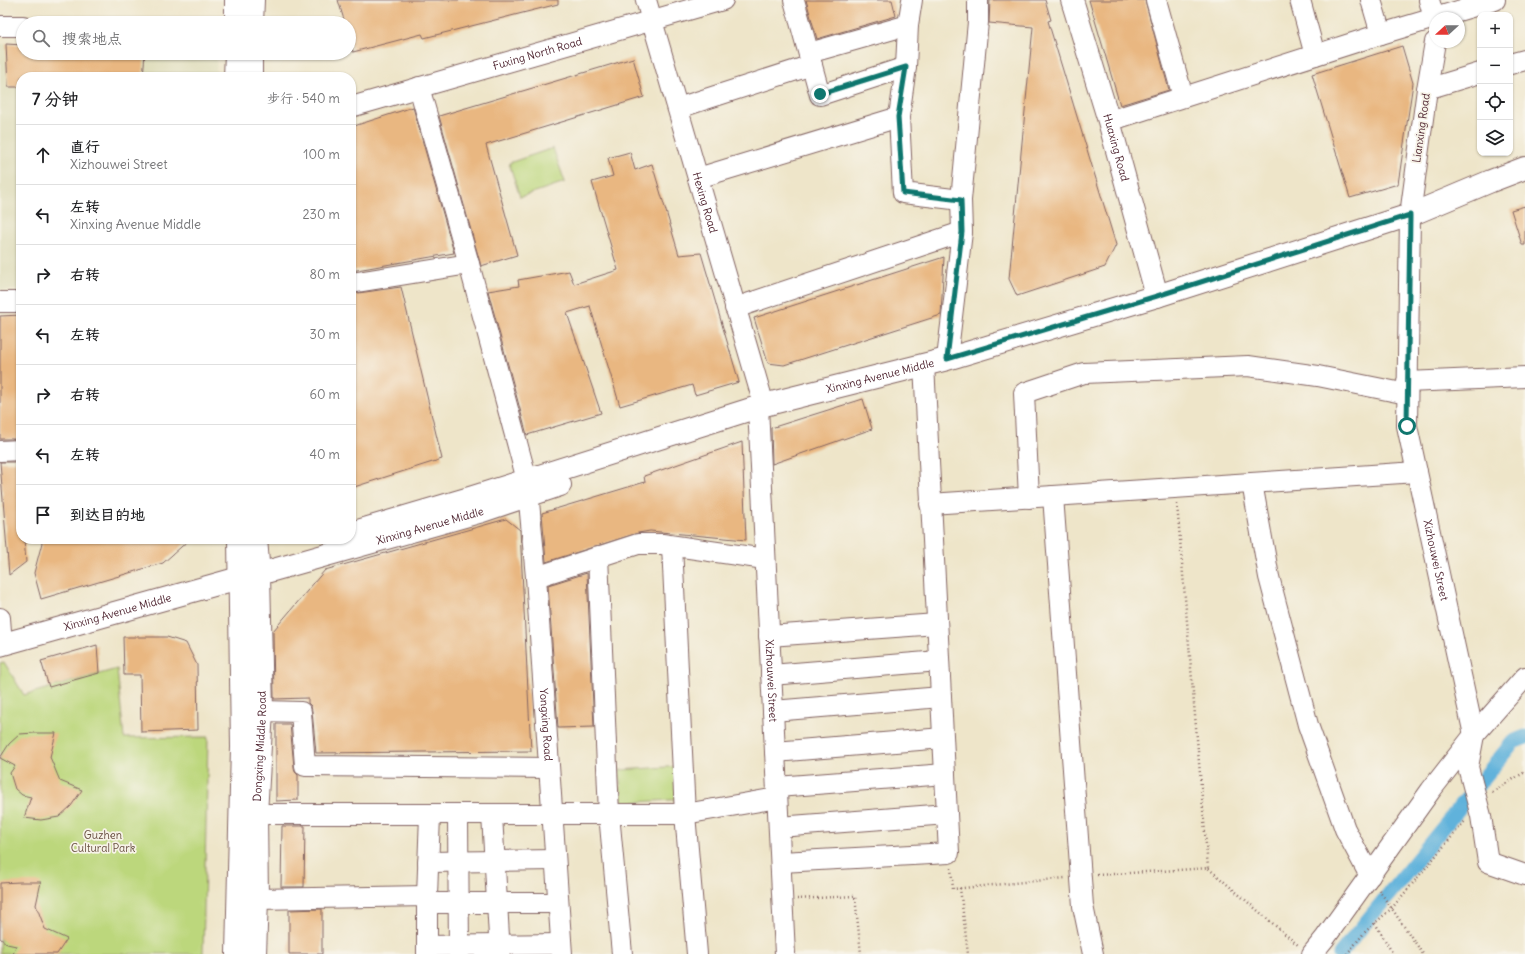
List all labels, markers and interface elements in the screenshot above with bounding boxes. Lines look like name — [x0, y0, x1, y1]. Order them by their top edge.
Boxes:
north arrow — [1429, 12, 1465, 48]
map controls — [1477, 12, 1513, 156]
button: + — [1477, 12, 1513, 48]
search box — [16, 16, 356, 60]
icon: search — [30, 27, 52, 49]
text: 搜索地点 — [62, 29, 122, 48]
street label: Fuxing North Road — [491, 34, 584, 73]
button: − — [1477, 48, 1513, 84]
button: locate — [1477, 84, 1513, 120]
route end — [811, 85, 829, 103]
text: 7 分钟 — [32, 88, 78, 110]
text: 步行 · 540 m — [267, 90, 340, 107]
street label: Lianxing Road — [1409, 92, 1433, 164]
street label: Huaxing Road — [1100, 112, 1132, 183]
button: layers — [1477, 120, 1513, 156]
text: 直行 — [70, 137, 100, 156]
icon: ahead — [32, 144, 54, 166]
text: 100 m — [303, 146, 340, 163]
text: Xizhouwei Street — [70, 156, 168, 173]
street label: Hexing Road — [690, 171, 721, 235]
text: 左转 — [70, 197, 100, 216]
icon: left — [32, 204, 54, 226]
text: 230 m — [302, 206, 340, 223]
text: Xinxing Avenue Middle — [70, 216, 201, 233]
icon: right — [32, 264, 54, 286]
text: 右转 — [70, 265, 100, 284]
text: 80 m — [309, 266, 340, 283]
icon: left — [32, 324, 54, 346]
text: 左转 — [70, 325, 100, 344]
text: 30 m — [310, 326, 340, 343]
street label: Xinxing Avenue Middle — [824, 356, 936, 396]
icon: right — [32, 384, 54, 406]
text: 右转 — [70, 385, 100, 404]
text: 60 m — [309, 386, 340, 403]
route start — [1398, 417, 1416, 435]
icon: left — [32, 444, 54, 466]
text: 左转 — [70, 445, 100, 464]
text: 40 m — [309, 446, 340, 463]
icon: arrive — [32, 504, 54, 526]
street label: Xinxing Avenue Middle — [374, 504, 485, 548]
text: 到达目的地 — [70, 505, 145, 524]
street label: Xizhouwei Street — [1420, 518, 1452, 602]
street label: Xinxing Avenue Middle — [62, 590, 173, 634]
street label: Xizhouwei Street — [762, 639, 781, 723]
street label: Yongxing Road — [537, 688, 556, 762]
street label: Dongxing Middle Road — [250, 690, 269, 802]
park label: Guzhen Cultural Park — [71, 828, 136, 855]

